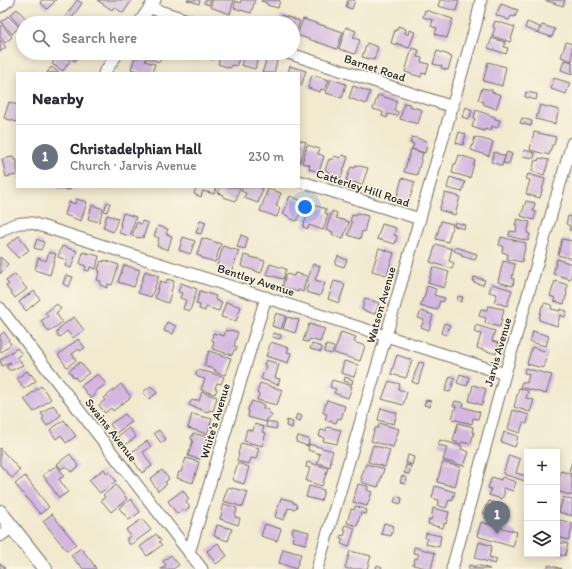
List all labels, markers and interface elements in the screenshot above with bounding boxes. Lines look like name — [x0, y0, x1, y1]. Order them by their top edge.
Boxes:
search box — [16, 16, 300, 60]
icon: search — [30, 27, 52, 49]
text: Search here — [62, 29, 137, 47]
street label: Barnet Road — [342, 51, 408, 85]
text: Nearby — [32, 88, 84, 108]
text: Christadelphian Hall — [70, 140, 202, 158]
text: 1 — [42, 149, 48, 164]
text: 230 m — [248, 149, 284, 164]
text: Church · Jarvis Avenue — [70, 158, 196, 173]
street label: Catterley Hill Road — [314, 166, 412, 210]
your location — [295, 197, 315, 217]
street label: Bentley Avenue — [216, 261, 297, 299]
street label: Watson Avenue — [363, 265, 399, 345]
street label: Jarvis Avenue — [481, 316, 515, 388]
street label: White's Avenue — [197, 381, 233, 460]
street label: Swains Avenue — [82, 396, 140, 465]
map controls — [524, 449, 560, 557]
button: + — [524, 449, 560, 485]
button: − — [524, 485, 560, 521]
pin: 1 — [484, 501, 510, 534]
button: layers — [524, 521, 560, 557]

